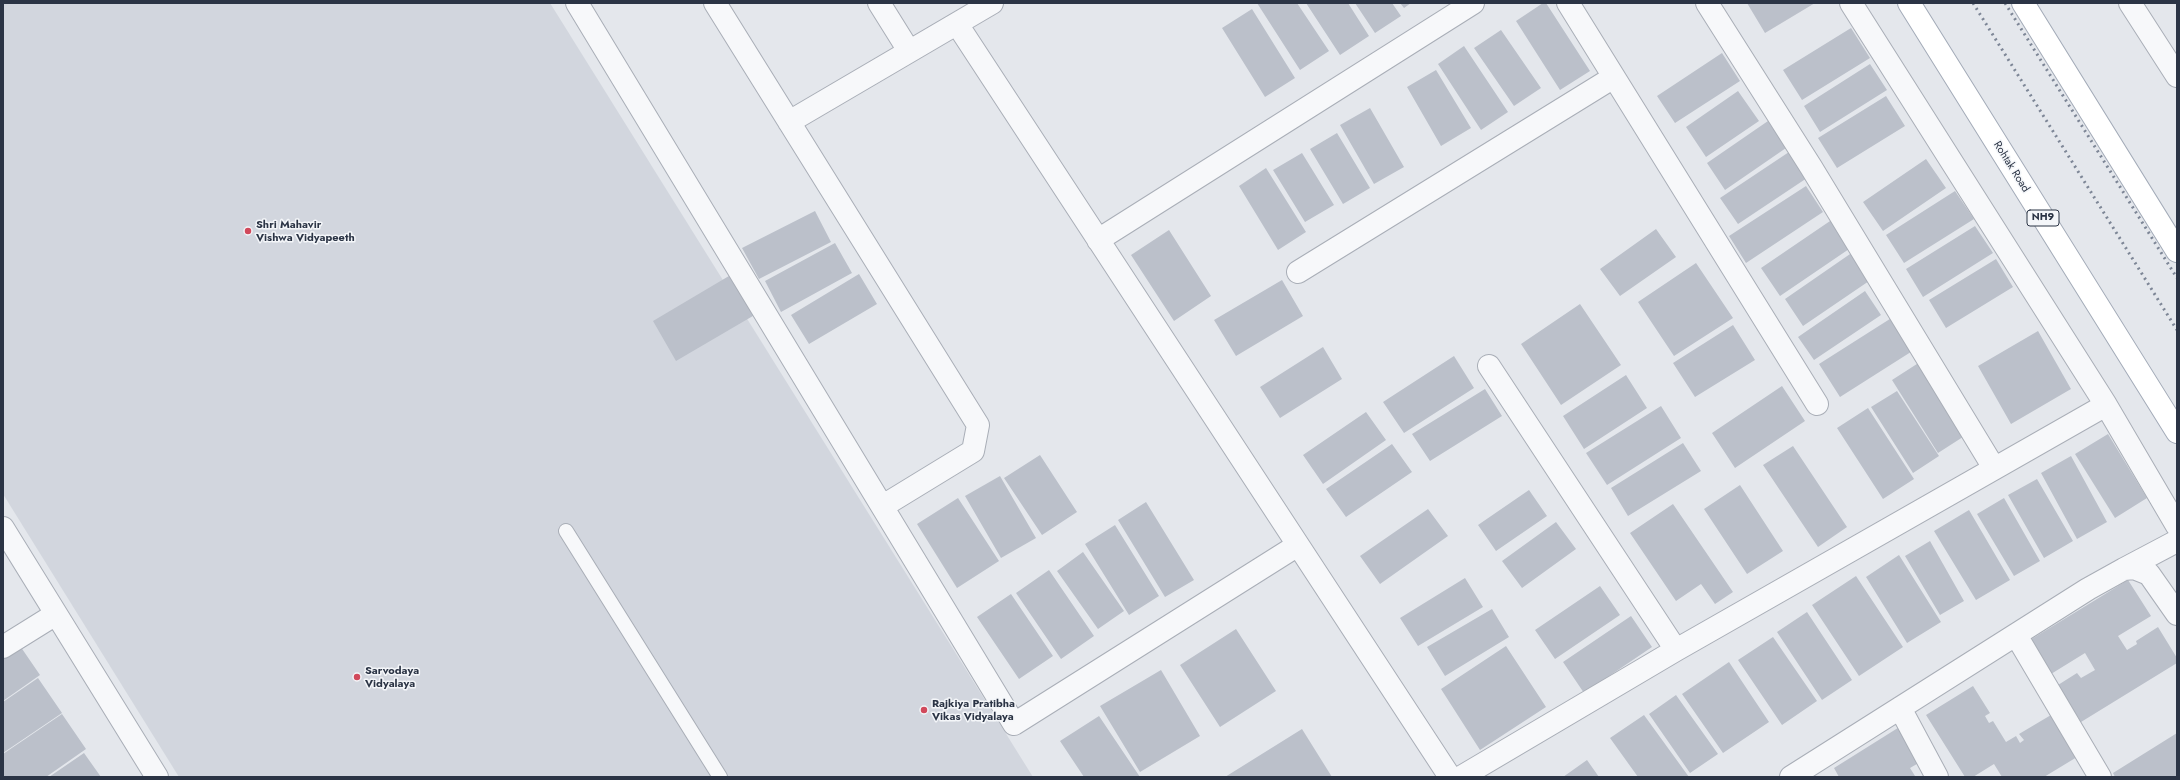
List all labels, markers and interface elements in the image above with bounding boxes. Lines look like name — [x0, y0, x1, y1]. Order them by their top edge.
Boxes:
street label: Rohtak Road — [1990, 139, 2032, 195]
road number: NH9 — [2027, 210, 2059, 226]
place label: Shri Mahavir Vishwa Vidyapeeth — [256, 218, 355, 244]
marker: Shri Mahavir Vishwa Vidyapeeth — [243, 226, 253, 236]
place label: Sarvodaya Vidyalaya — [365, 664, 419, 690]
marker: Sarvodaya Vidyalaya — [352, 672, 362, 682]
place label: Rajkiya Pratibha Vikas Vidyalaya — [932, 697, 1015, 723]
marker: Rajkiya Pratibha Vikas Vidyalaya — [919, 705, 929, 715]

